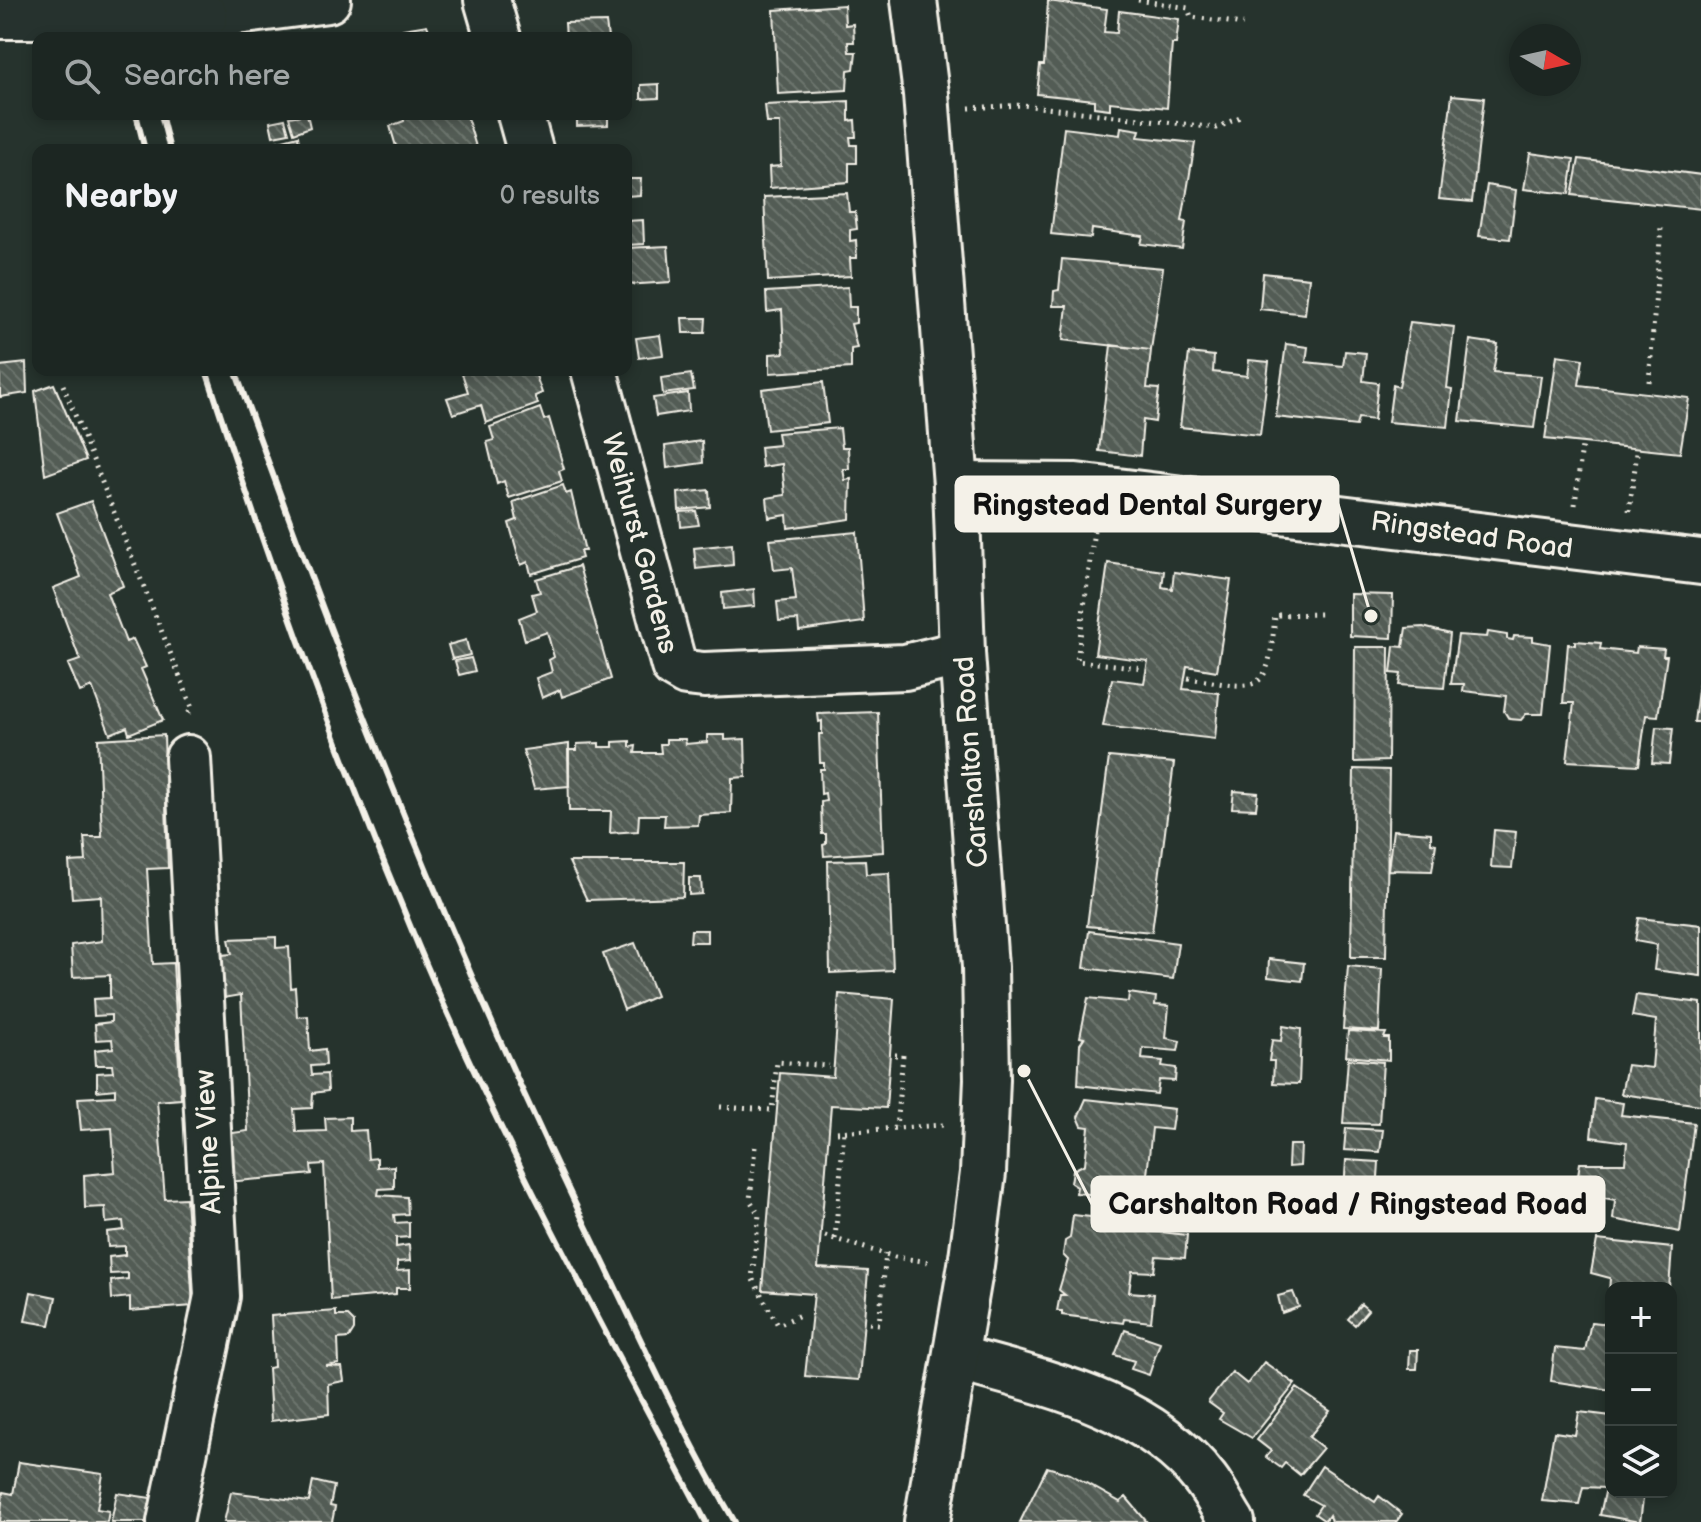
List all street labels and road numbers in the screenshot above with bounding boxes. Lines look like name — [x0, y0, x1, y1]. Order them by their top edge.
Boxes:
street label: Weihurst Gardens — [594, 430, 685, 657]
street label: Ringstead Road — [1369, 505, 1575, 566]
street label: Carshalton Road — [948, 655, 995, 869]
street label: Alpine View — [188, 1069, 229, 1215]

